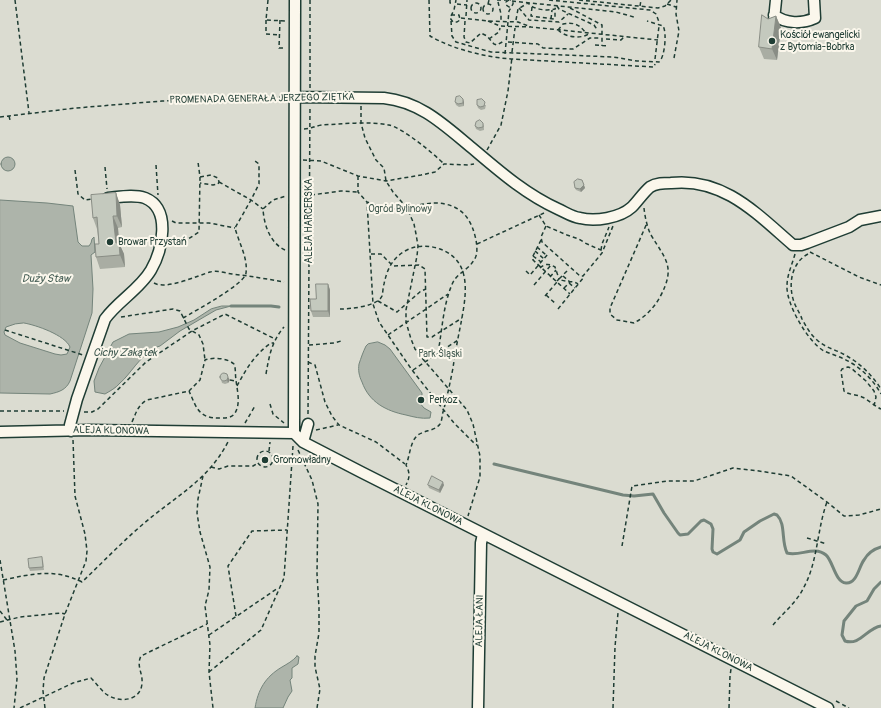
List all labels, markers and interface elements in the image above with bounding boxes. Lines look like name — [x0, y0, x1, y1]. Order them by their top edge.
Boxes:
place label: Kościół ewangelicki z Bytomia-Bobrka — [780, 29, 860, 52]
marker: Kościół ewangelicki z Bytomia-Bobrka — [767, 36, 777, 46]
street label: PROMENADA GENERAŁA JERZEGO ZIĘTKA — [169, 91, 355, 107]
street label: ALEJA HARCERSKA — [303, 179, 315, 263]
park label: Ogród Bylinowy — [368, 203, 432, 215]
place label: Browar Przystań — [118, 236, 187, 248]
marker: Browar Przystań — [105, 237, 115, 247]
water label: Duży Staw — [22, 272, 70, 286]
water label: Cichy Zakątek — [93, 346, 157, 360]
park label: Park Śląski — [418, 348, 462, 360]
place label: Perkoz — [429, 394, 458, 406]
marker: Perkoz — [416, 395, 426, 405]
street label: ALEJA KLONOWA — [73, 424, 149, 438]
place label: Gromowładny — [273, 454, 331, 466]
marker: Gromowładny — [260, 455, 270, 465]
street label: ALEJA KLONOWA — [391, 483, 465, 529]
street label: ALEJA ŁANI — [474, 595, 486, 647]
street label: ALEJA KLONOWA — [681, 629, 755, 675]

